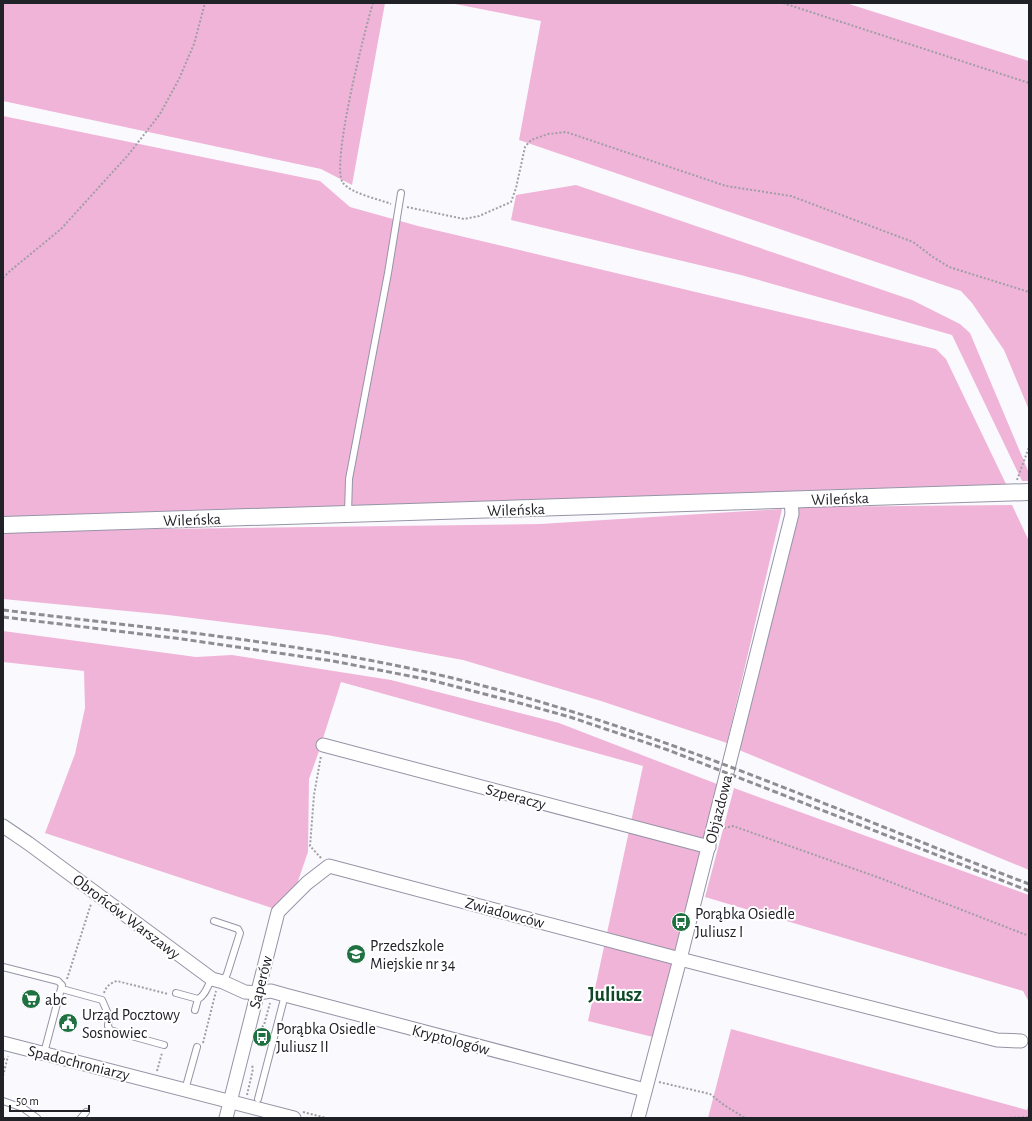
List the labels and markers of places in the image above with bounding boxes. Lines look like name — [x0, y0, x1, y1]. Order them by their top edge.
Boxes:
place label: Porąbka Osiedle Juliusz I — [695, 906, 795, 940]
bus stop icon: Porąbka Osiedle Juliusz I — [670, 911, 692, 933]
place label: Przedszkole Miejskie nr 34 — [370, 938, 456, 973]
school or university icon: Przedszkole Miejskie nr 34 — [345, 943, 367, 965]
supermarket icon: abc — [20, 988, 42, 1010]
place label: abc — [45, 992, 67, 1008]
place label: Urząd Pocztowy Sosnowiec — [82, 1007, 180, 1041]
public building icon: Urząd Pocztowy Sosnowiec — [57, 1012, 79, 1034]
place label: Porąbka Osiedle Juliusz II — [276, 1021, 376, 1055]
bus stop icon: Porąbka Osiedle Juliusz II — [251, 1026, 273, 1048]

